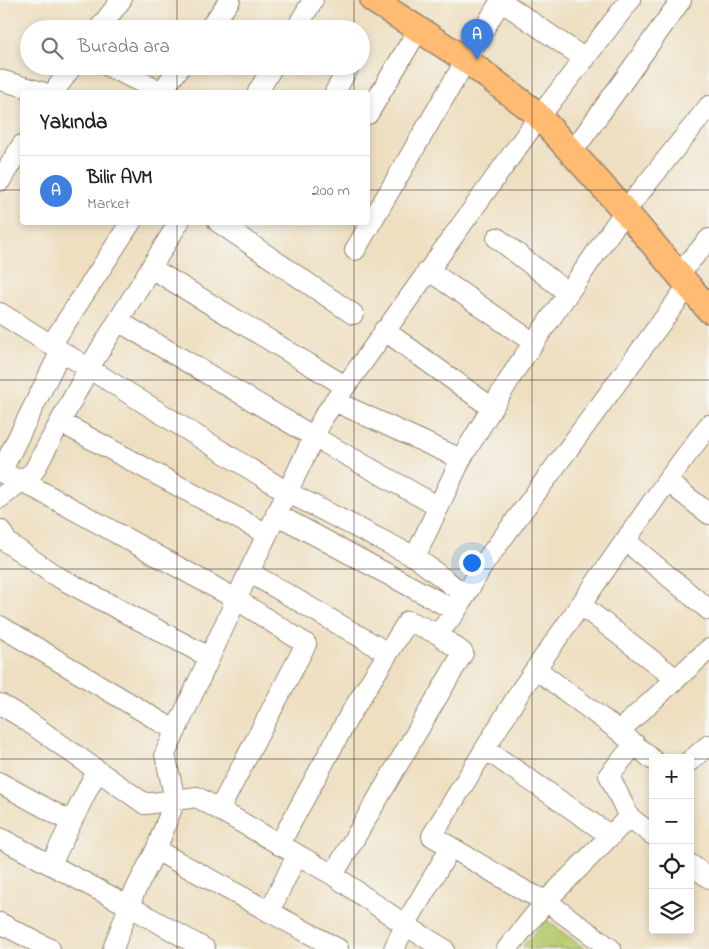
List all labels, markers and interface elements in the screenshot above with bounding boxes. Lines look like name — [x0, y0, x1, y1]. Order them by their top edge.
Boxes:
pin: A — [461, 19, 493, 60]
search box — [20, 20, 370, 75]
icon: search — [38, 34, 66, 62]
text: Burada ara — [78, 34, 170, 61]
text: Yakında — [40, 108, 107, 138]
text: Bilir AVM — [87, 165, 153, 192]
text: A — [51, 179, 61, 203]
text: 200 m — [312, 179, 350, 203]
text: Market — [87, 192, 130, 216]
your location — [459, 550, 485, 576]
map controls — [649, 754, 694, 934]
button: + — [649, 754, 694, 799]
button: − — [649, 799, 694, 844]
button: locate — [649, 844, 694, 889]
button: layers — [649, 889, 694, 934]

